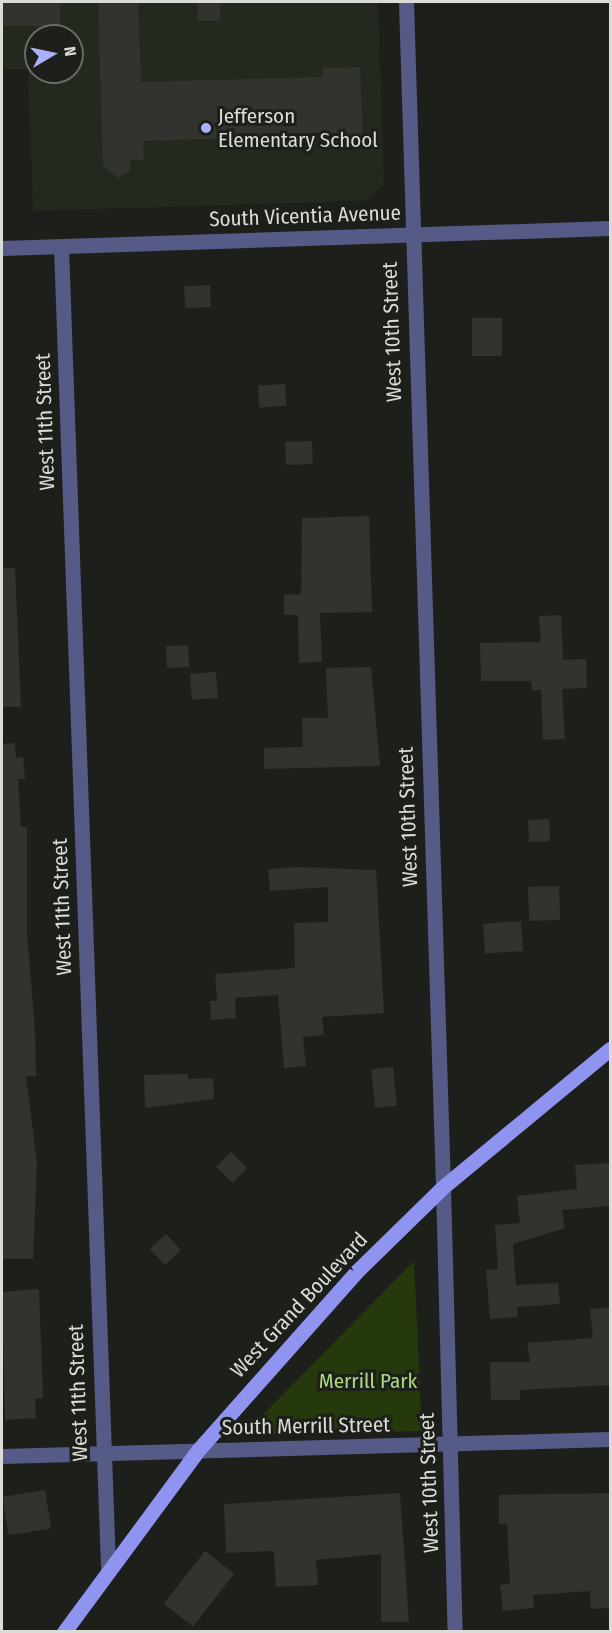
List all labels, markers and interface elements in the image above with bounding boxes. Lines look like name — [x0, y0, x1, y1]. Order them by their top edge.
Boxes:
north arrow — [24, 24, 84, 84]
text: N — [60, 45, 80, 58]
place label: Jefferson Elementary School — [218, 103, 378, 153]
marker: Jefferson Elementary School — [199, 121, 213, 135]
street label: South Vicentia Avenue — [209, 200, 401, 232]
street label: West 10th Street — [377, 261, 407, 403]
street label: West 11th Street — [30, 353, 60, 491]
street label: West 10th Street — [393, 746, 423, 888]
street label: West 11th Street — [47, 838, 77, 976]
street label: West Grand Boulevard — [225, 1227, 373, 1383]
street label: West 11th Street — [63, 1324, 93, 1462]
park label: Merrill Park — [319, 1368, 417, 1394]
street label: South Merrill Street — [222, 1412, 390, 1440]
street label: West 10th Street — [414, 1412, 444, 1554]

